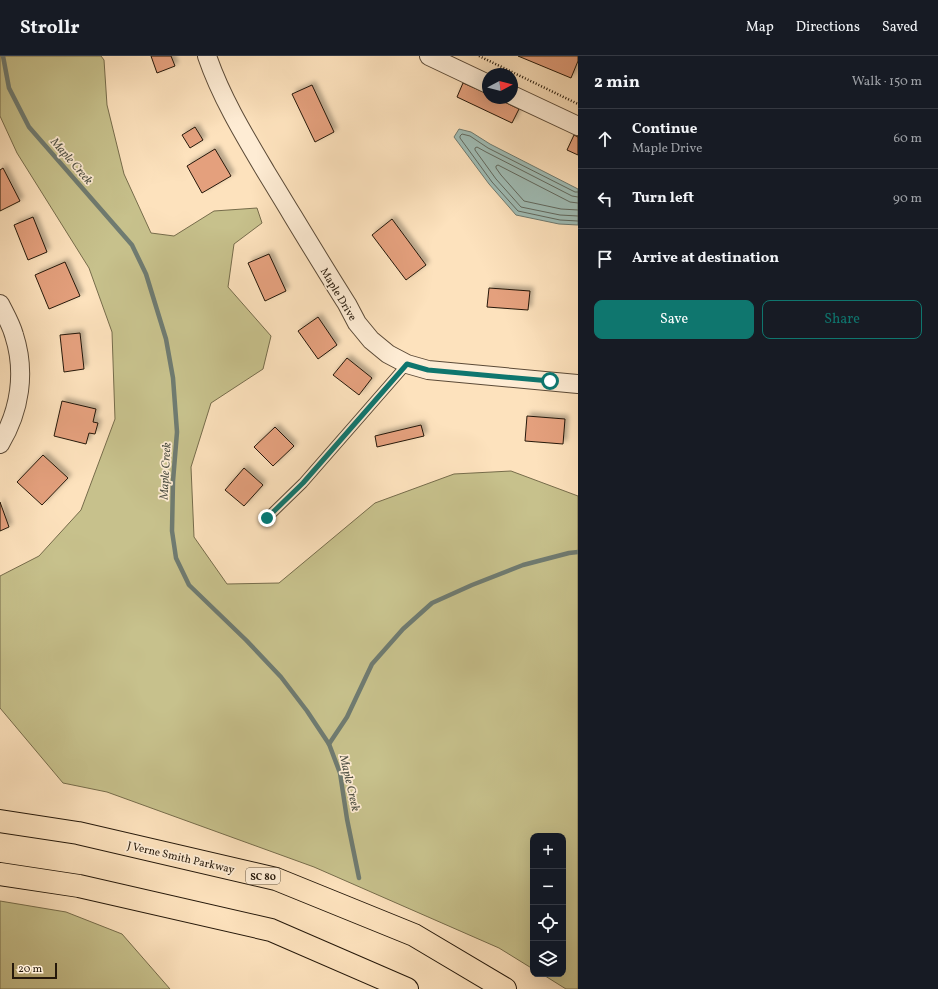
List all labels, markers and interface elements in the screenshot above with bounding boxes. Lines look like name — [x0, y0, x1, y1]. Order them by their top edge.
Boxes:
text: Strollr — [20, 15, 80, 41]
text: Map — [746, 18, 774, 37]
text: Directions — [796, 18, 860, 37]
text: Saved — [882, 18, 918, 37]
north arrow — [482, 68, 518, 104]
text: 2 min — [594, 71, 640, 94]
text: Walk · 150 m — [852, 73, 922, 91]
text: Continue — [632, 119, 697, 140]
icon: ahead — [594, 128, 616, 150]
text: 60 m — [894, 130, 922, 148]
water label: Maple Creek — [46, 134, 96, 189]
text: Maple Drive — [632, 140, 702, 158]
icon: left — [594, 188, 616, 210]
text: Turn left — [632, 188, 694, 209]
text: 90 m — [893, 190, 922, 208]
icon: arrive — [594, 248, 616, 270]
text: Arrive at destination — [632, 248, 779, 269]
street label: Maple Drive — [316, 265, 359, 324]
button: Save — [594, 300, 754, 339]
button: Share — [762, 300, 922, 339]
route start — [541, 372, 559, 390]
water label: Maple Creek — [156, 442, 176, 501]
route end — [258, 509, 276, 527]
water label: Maple Creek — [335, 753, 363, 813]
map controls — [530, 833, 566, 977]
button: + — [530, 833, 566, 869]
street label: J Verne Smith Parkway — [126, 839, 236, 878]
road number: SC 80 — [246, 868, 280, 884]
button: − — [530, 869, 566, 905]
button: locate — [530, 905, 566, 941]
button: layers — [530, 941, 566, 977]
scale bar — [12, 961, 57, 980]
text: 20 m — [18, 962, 42, 977]

